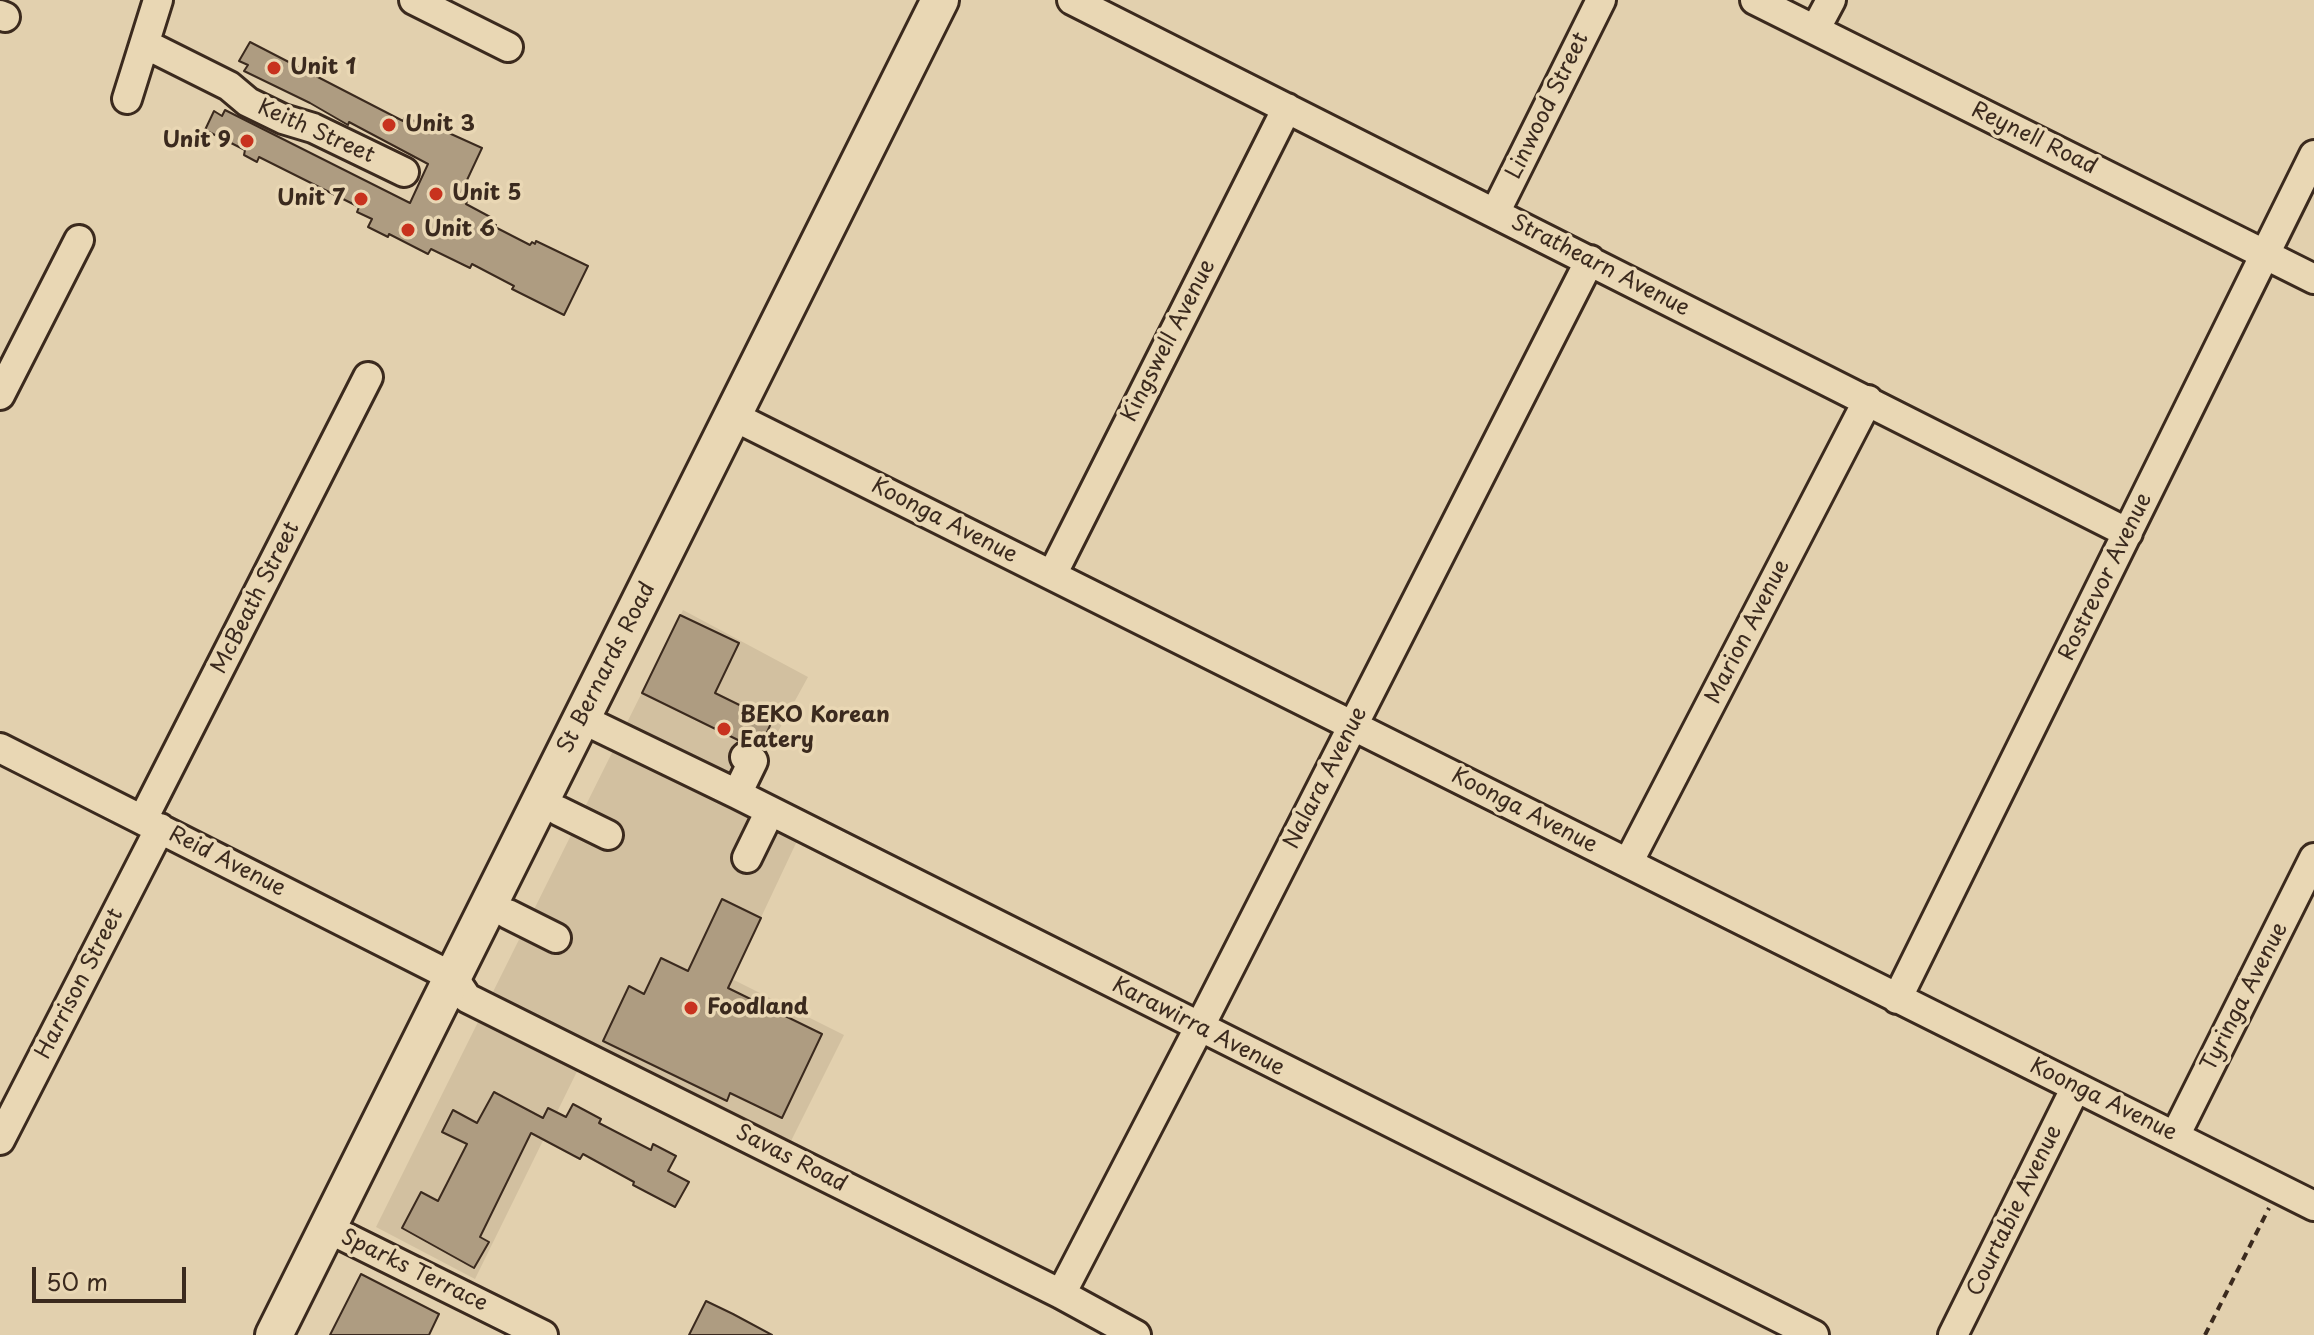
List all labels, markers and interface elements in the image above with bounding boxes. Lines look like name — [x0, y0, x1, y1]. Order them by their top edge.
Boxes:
street label: Linwood Street — [1501, 28, 1595, 184]
place label: Unit 1 — [290, 55, 356, 81]
marker: Unit 1 — [265, 59, 283, 77]
street label: Keith Street — [253, 94, 379, 170]
street label: Reynell Road — [1967, 97, 2101, 181]
place label: Unit 3 — [405, 112, 475, 138]
marker: Unit 3 — [380, 116, 398, 134]
place label: Unit 9 — [162, 128, 231, 154]
marker: Unit 9 — [238, 132, 256, 150]
place label: Unit 5 — [452, 181, 522, 207]
marker: Unit 5 — [427, 185, 445, 203]
place label: Unit 7 — [277, 186, 345, 212]
marker: Unit 7 — [352, 190, 370, 208]
street label: Strathearn Avenue — [1506, 210, 1694, 322]
place label: Unit 6 — [424, 217, 495, 243]
marker: Unit 6 — [399, 221, 417, 239]
street label: Kingswell Avenue — [1117, 255, 1221, 427]
street label: Koonga Avenue — [867, 473, 1021, 569]
street label: Rostrevor Avenue — [2054, 489, 2158, 665]
street label: McBeath Street — [206, 518, 306, 678]
street label: Marion Avenue — [1700, 555, 1796, 709]
street label: St Bernards Road — [553, 578, 661, 758]
place label: BEKO Korean Eatery — [740, 703, 890, 754]
street label: Nalara Avenue — [1279, 703, 1373, 853]
marker: BEKO Korean Eatery — [715, 720, 733, 738]
street label: Koonga Avenue — [1447, 763, 1601, 859]
street label: Reid Avenue — [164, 821, 290, 903]
street label: Harrison Street — [31, 904, 129, 1064]
street label: Tyringa Avenue — [2196, 918, 2294, 1076]
street label: Karawirra Avenue — [1107, 972, 1289, 1082]
place label: Foodland — [707, 995, 808, 1021]
marker: Foodland — [682, 999, 700, 1017]
street label: Koonga Avenue — [2025, 1053, 2181, 1147]
street label: Savas Road — [731, 1120, 851, 1198]
street label: Courtabie Avenue — [1962, 1121, 2068, 1301]
street label: Sparks Terrace — [336, 1224, 492, 1318]
scale bar — [36, 1251, 190, 1301]
text: 50 m — [46, 1263, 108, 1299]

